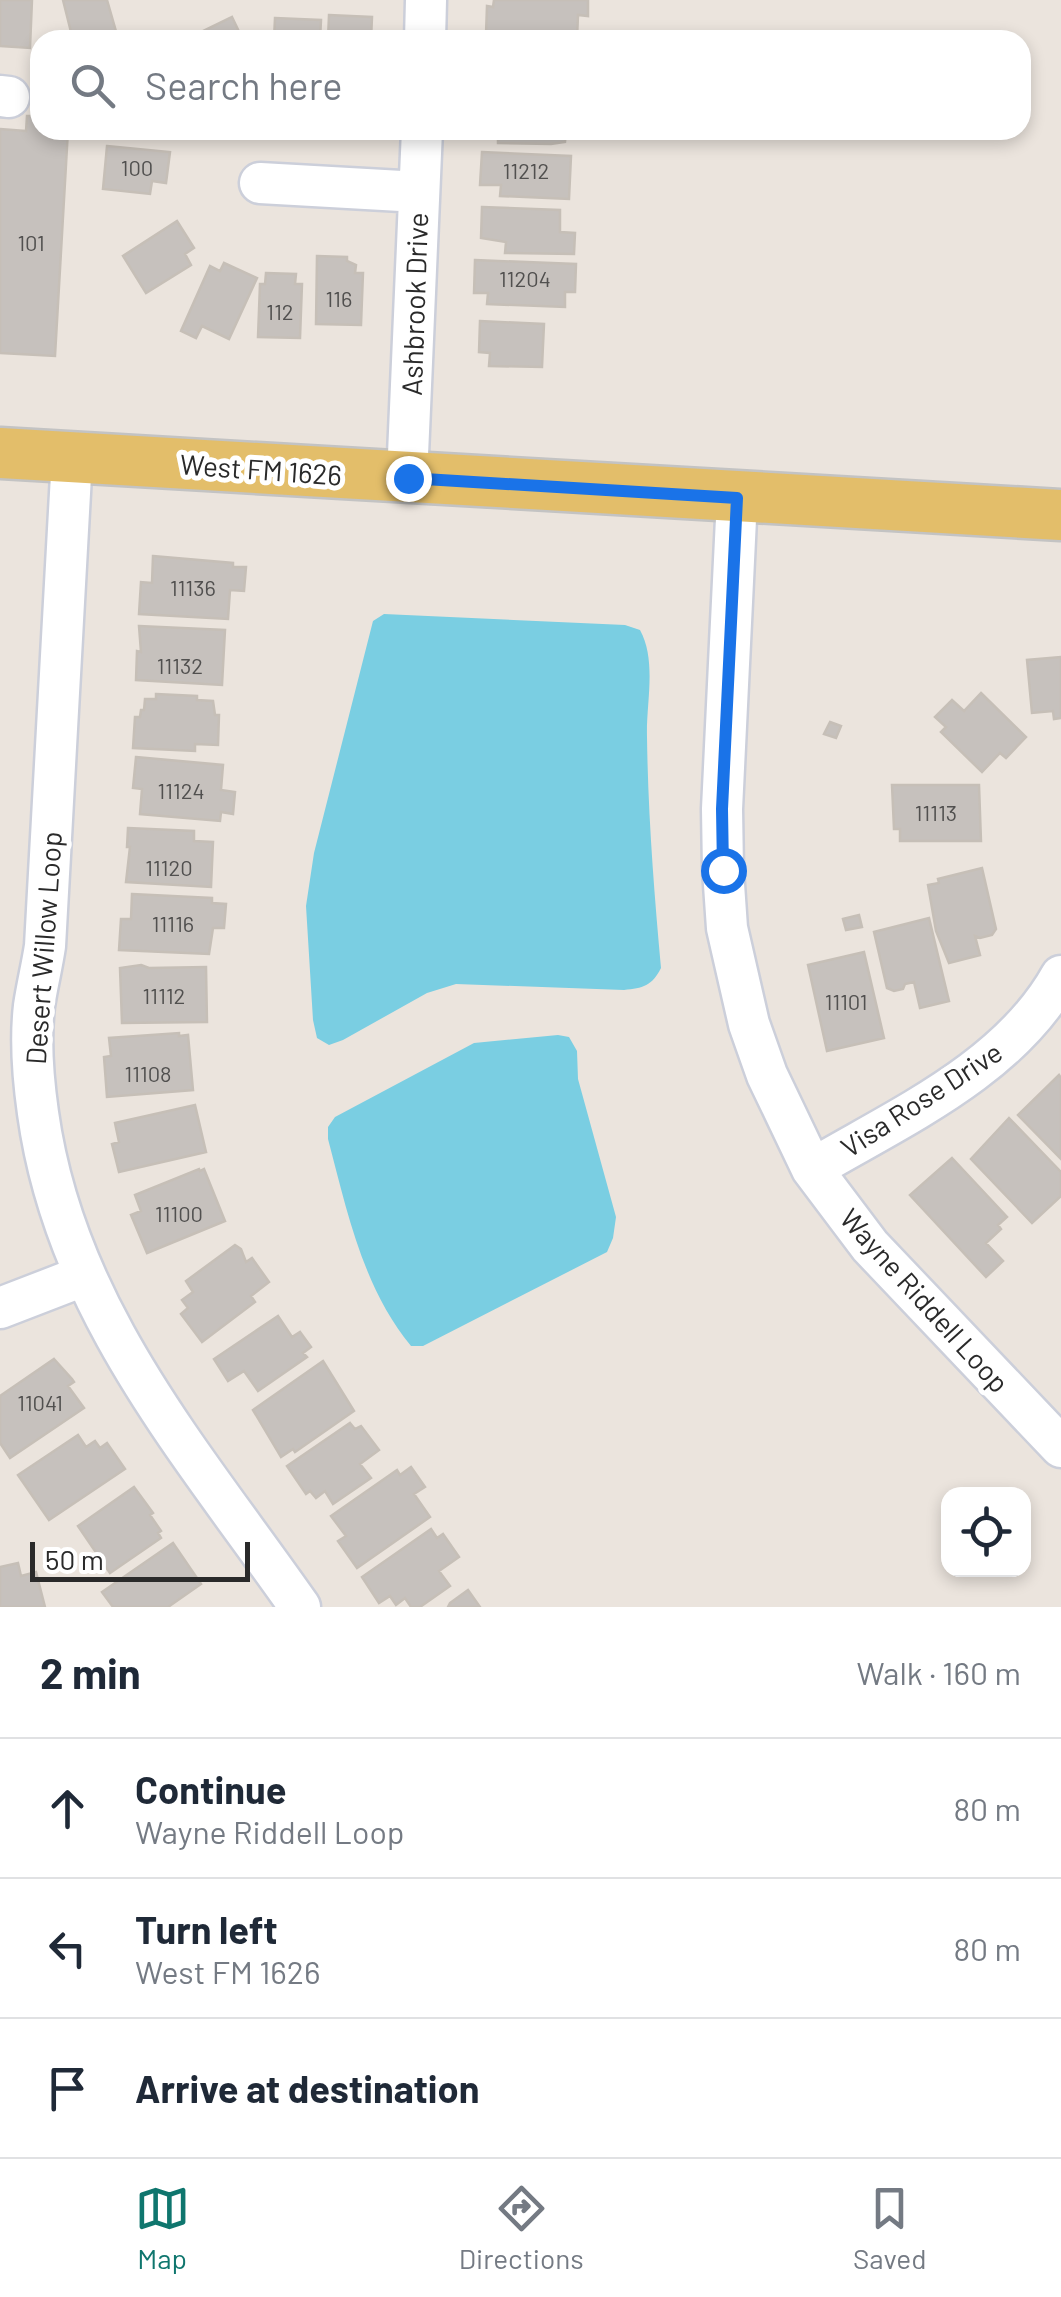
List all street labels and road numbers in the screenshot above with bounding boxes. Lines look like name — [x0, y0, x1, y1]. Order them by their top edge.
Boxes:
street label: Ashbrook Drive — [394, 212, 434, 396]
street label: West FM 1626 — [179, 446, 343, 492]
street label: Desert Willow Loop — [18, 830, 68, 1066]
street label: Visa Rose Drive — [834, 1034, 1008, 1164]
street label: Wayne Riddell Loop — [833, 1201, 1017, 1399]

